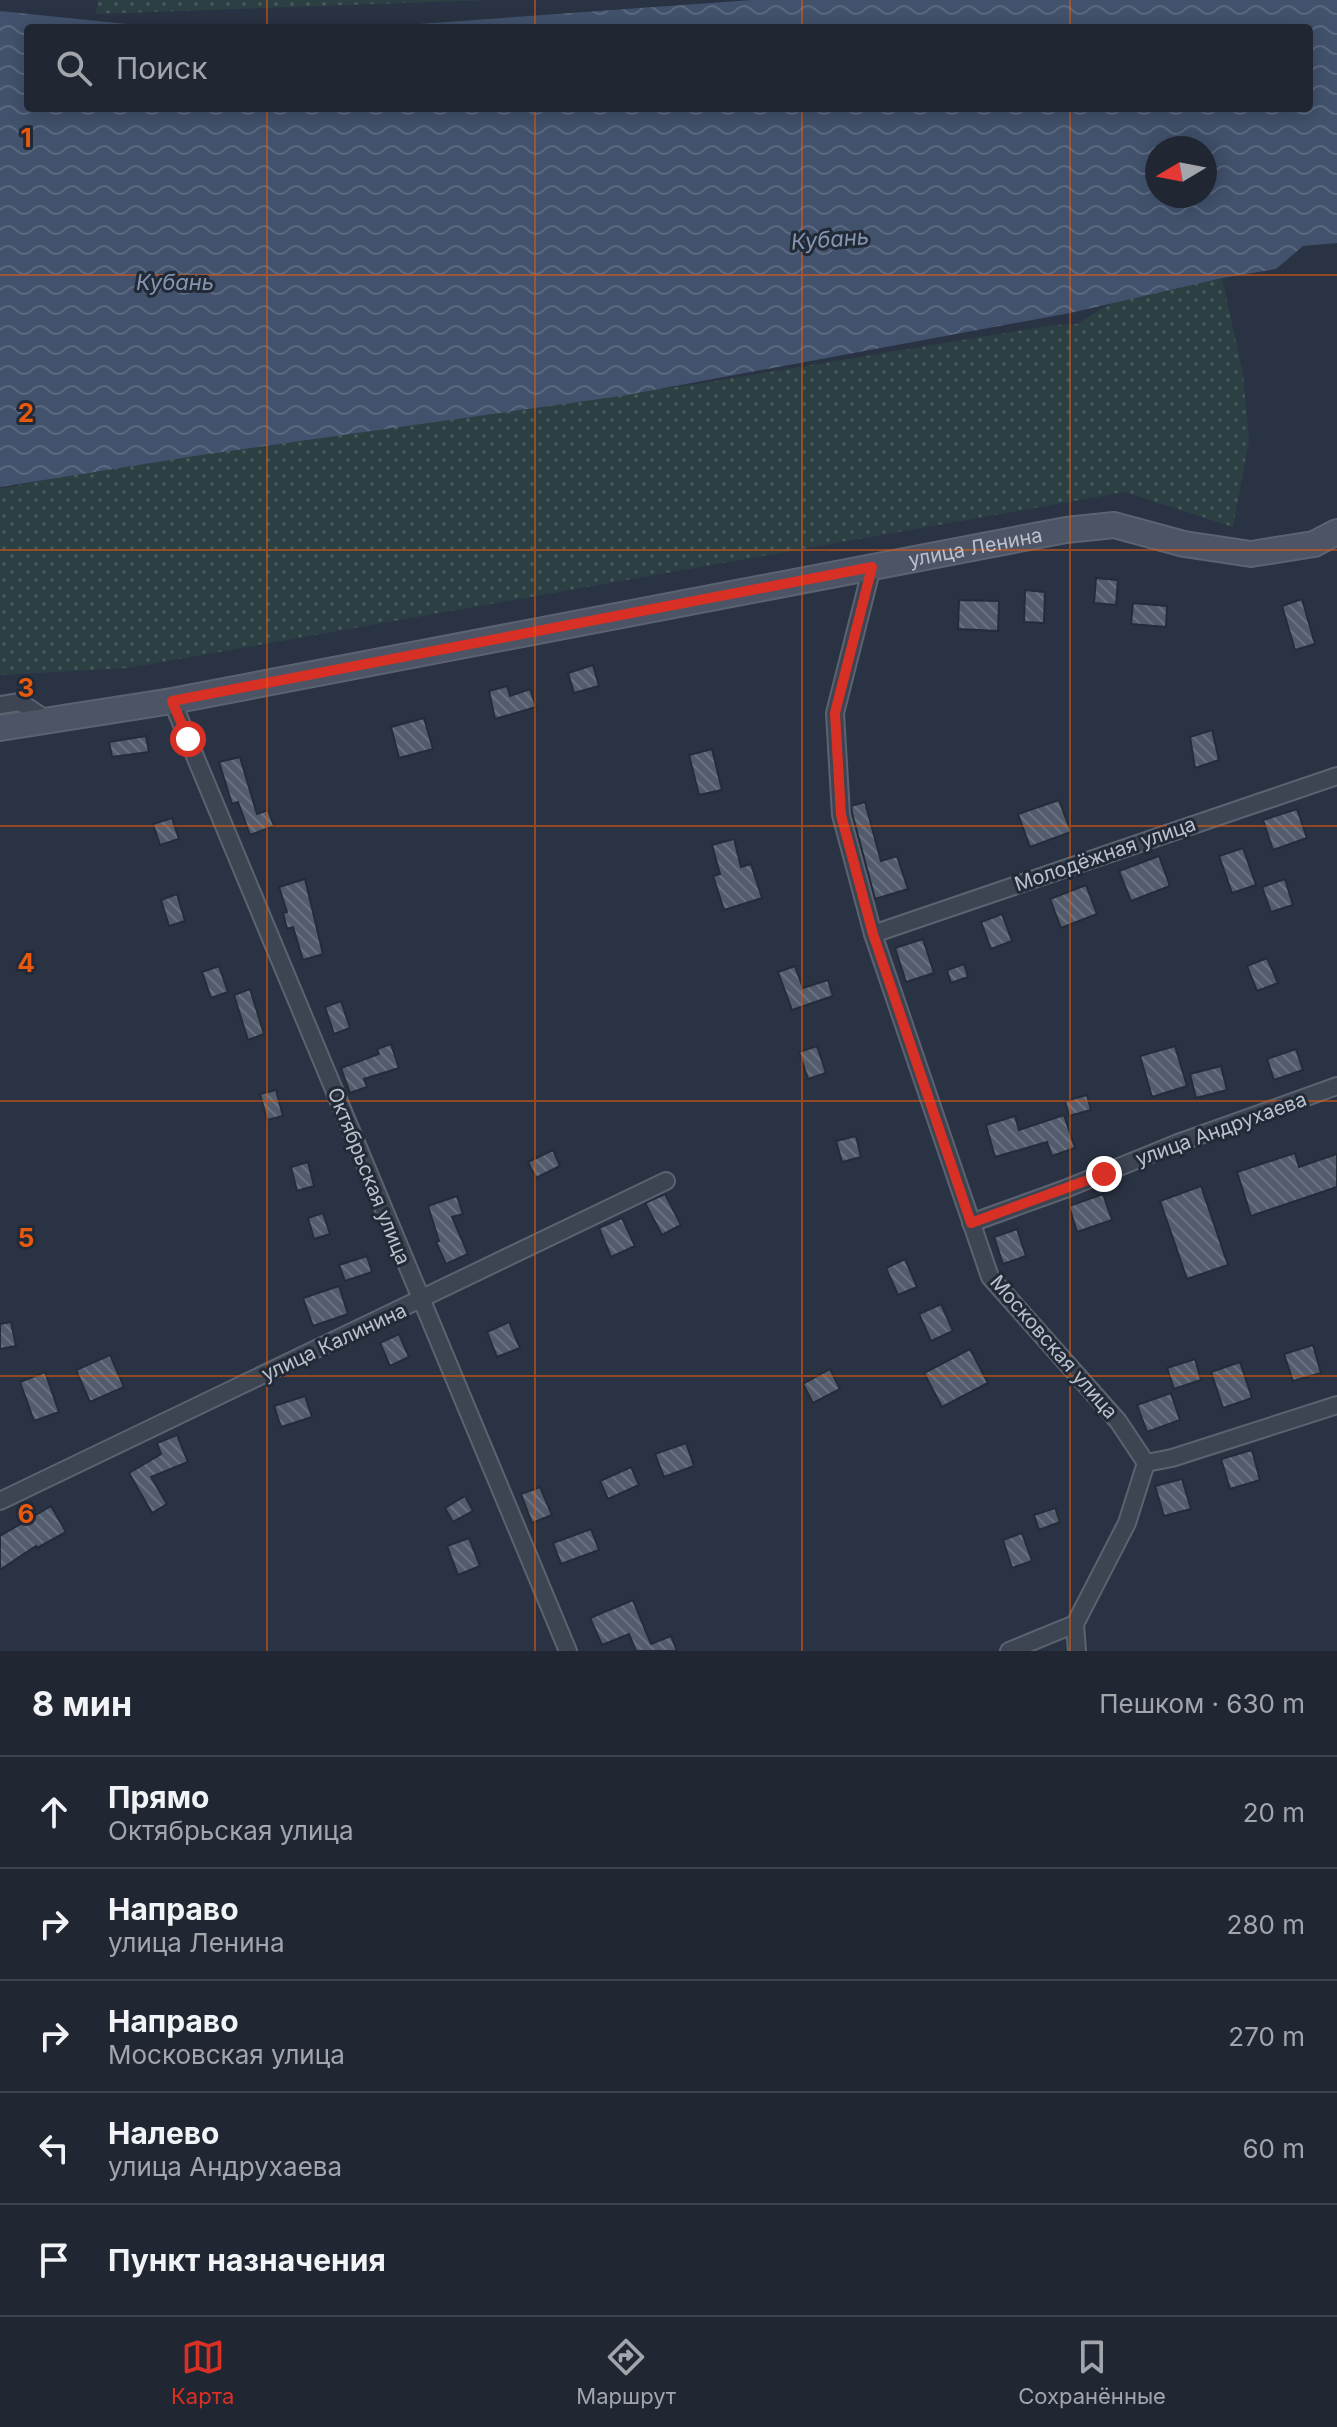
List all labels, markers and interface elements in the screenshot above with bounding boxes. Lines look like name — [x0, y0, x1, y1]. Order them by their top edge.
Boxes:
search box — [24, 24, 1313, 112]
icon: search — [52, 46, 96, 90]
text: Поиск — [116, 50, 207, 86]
text: 1 — [20, 122, 32, 153]
north arrow — [1145, 136, 1217, 208]
water label: Кубань — [790, 223, 870, 255]
water label: Кубань — [136, 269, 214, 295]
text: 2 — [18, 397, 34, 428]
street label: улица Ленина — [906, 523, 1044, 572]
text: 3 — [18, 672, 34, 703]
route start — [170, 721, 206, 757]
street label: Молодёжная улица — [1011, 812, 1199, 896]
text: 4 — [17, 947, 35, 978]
street label: Октябрьская улица — [323, 1084, 415, 1268]
street label: улица Андрухаева — [1132, 1087, 1310, 1171]
route end — [1086, 1156, 1122, 1192]
text: 5 — [18, 1222, 34, 1253]
street label: Московская улица — [985, 1270, 1123, 1424]
street label: улица Калинина — [258, 1298, 410, 1386]
text: 6 — [18, 1498, 34, 1529]
text: 8 мин — [32, 1683, 132, 1724]
text: Пешком · 630 m — [1099, 1688, 1305, 1719]
text: Прямо — [108, 1779, 209, 1815]
icon: ahead — [32, 1790, 76, 1834]
text: 20 m — [1243, 1797, 1305, 1828]
text: Октябрьская улица — [108, 1815, 354, 1846]
text: Направо — [108, 1891, 239, 1927]
icon: right — [32, 1902, 76, 1946]
text: 280 m — [1227, 1909, 1305, 1940]
text: улица Ленина — [108, 1927, 285, 1958]
text: Направо — [108, 2003, 239, 2039]
icon: right — [32, 2014, 76, 2058]
text: 270 m — [1228, 2021, 1305, 2052]
text: Московская улица — [108, 2039, 345, 2070]
text: Налево — [108, 2115, 220, 2151]
icon: left — [32, 2126, 76, 2170]
text: 60 m — [1242, 2133, 1305, 2164]
text: улица Андрухаева — [108, 2151, 342, 2182]
icon: arrive — [32, 2238, 76, 2282]
text: Пункт назначения — [108, 2242, 386, 2278]
tab: Карта — [171, 2335, 234, 2409]
tab: Маршрут — [576, 2335, 676, 2409]
tab: Сохранённые — [1018, 2335, 1166, 2409]

